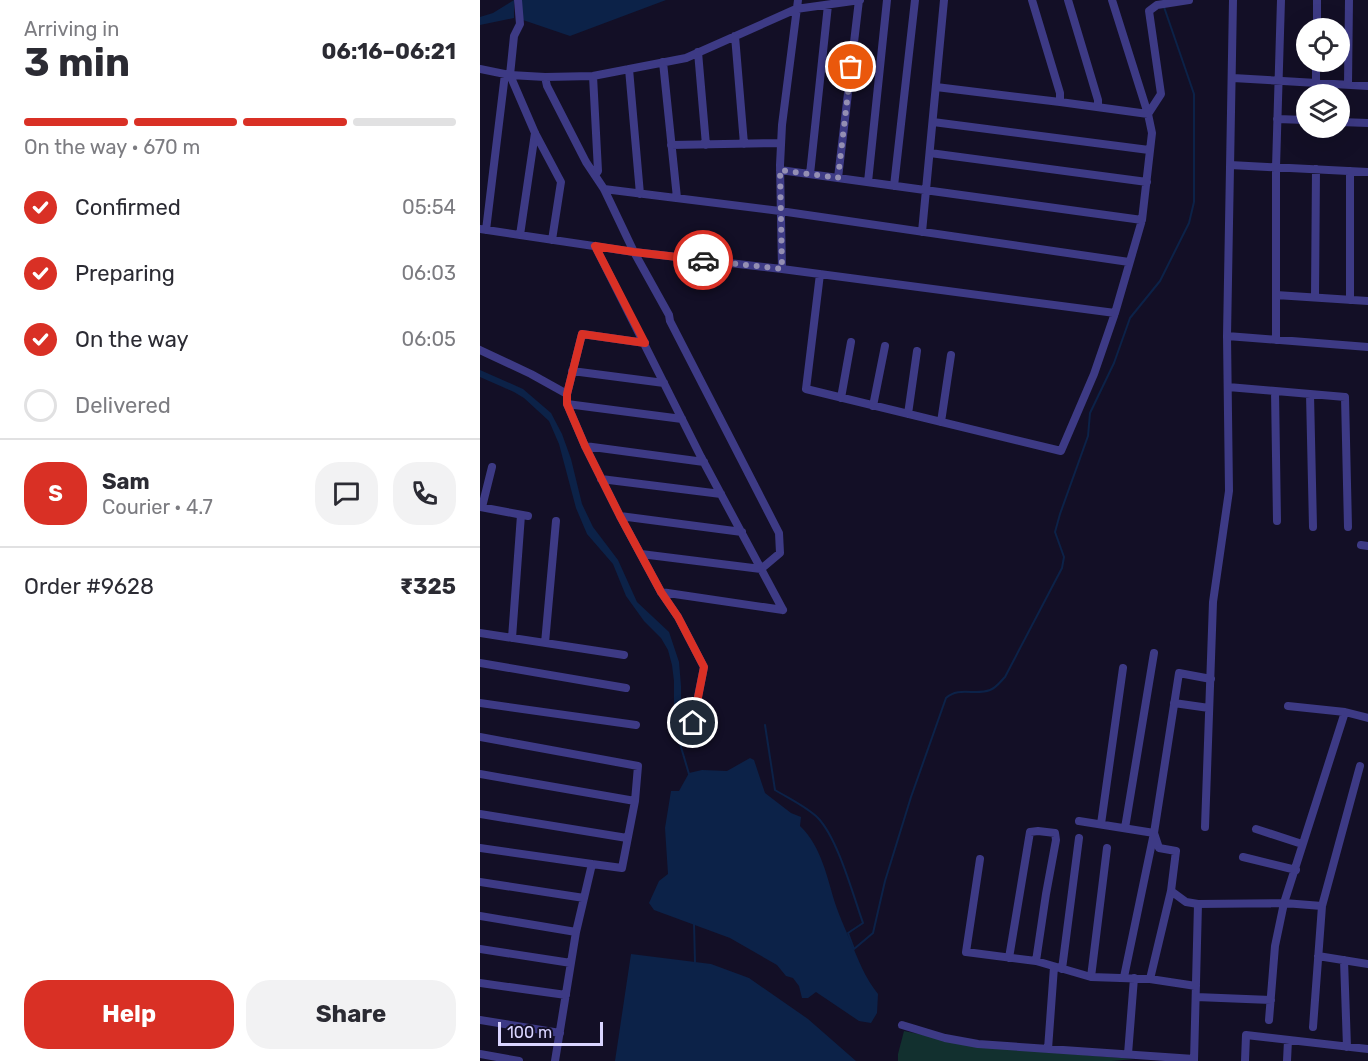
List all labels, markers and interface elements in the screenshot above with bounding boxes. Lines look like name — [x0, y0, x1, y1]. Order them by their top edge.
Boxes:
text: Arriving in — [24, 17, 119, 41]
map controls — [1296, 18, 1350, 138]
button: locate — [1296, 18, 1350, 72]
text: 06:16–06:21 — [322, 38, 456, 65]
text: 3 min — [24, 40, 130, 86]
pin — [825, 41, 876, 92]
icon: bag — [834, 50, 867, 83]
button: layers — [1296, 84, 1350, 138]
text: On the way · 670 m — [24, 135, 200, 159]
icon: check — [24, 191, 57, 224]
text: Confirmed — [75, 194, 181, 221]
text: 05:54 — [402, 195, 456, 219]
courier — [673, 230, 733, 290]
icon: car — [687, 244, 720, 277]
icon: check — [24, 257, 57, 290]
text: Preparing — [75, 260, 175, 287]
text: 06:03 — [401, 261, 456, 285]
icon: check — [24, 323, 57, 356]
text: On the way — [75, 326, 189, 353]
text: 06:05 — [402, 327, 456, 351]
text: Delivered — [75, 392, 171, 419]
button: chat — [315, 462, 378, 525]
button: phone — [393, 462, 456, 525]
text: Sam — [102, 468, 150, 495]
text: S — [48, 480, 63, 507]
text: Courier · 4.7 — [102, 495, 213, 519]
text: Order #9628 — [24, 573, 154, 600]
text: ₹325 — [400, 573, 456, 600]
pin — [667, 697, 718, 748]
icon: home — [676, 706, 709, 739]
button: Help — [24, 980, 234, 1049]
button: Share — [246, 980, 456, 1049]
scale bar — [498, 1019, 603, 1046]
text: 100 m — [507, 1023, 552, 1042]

